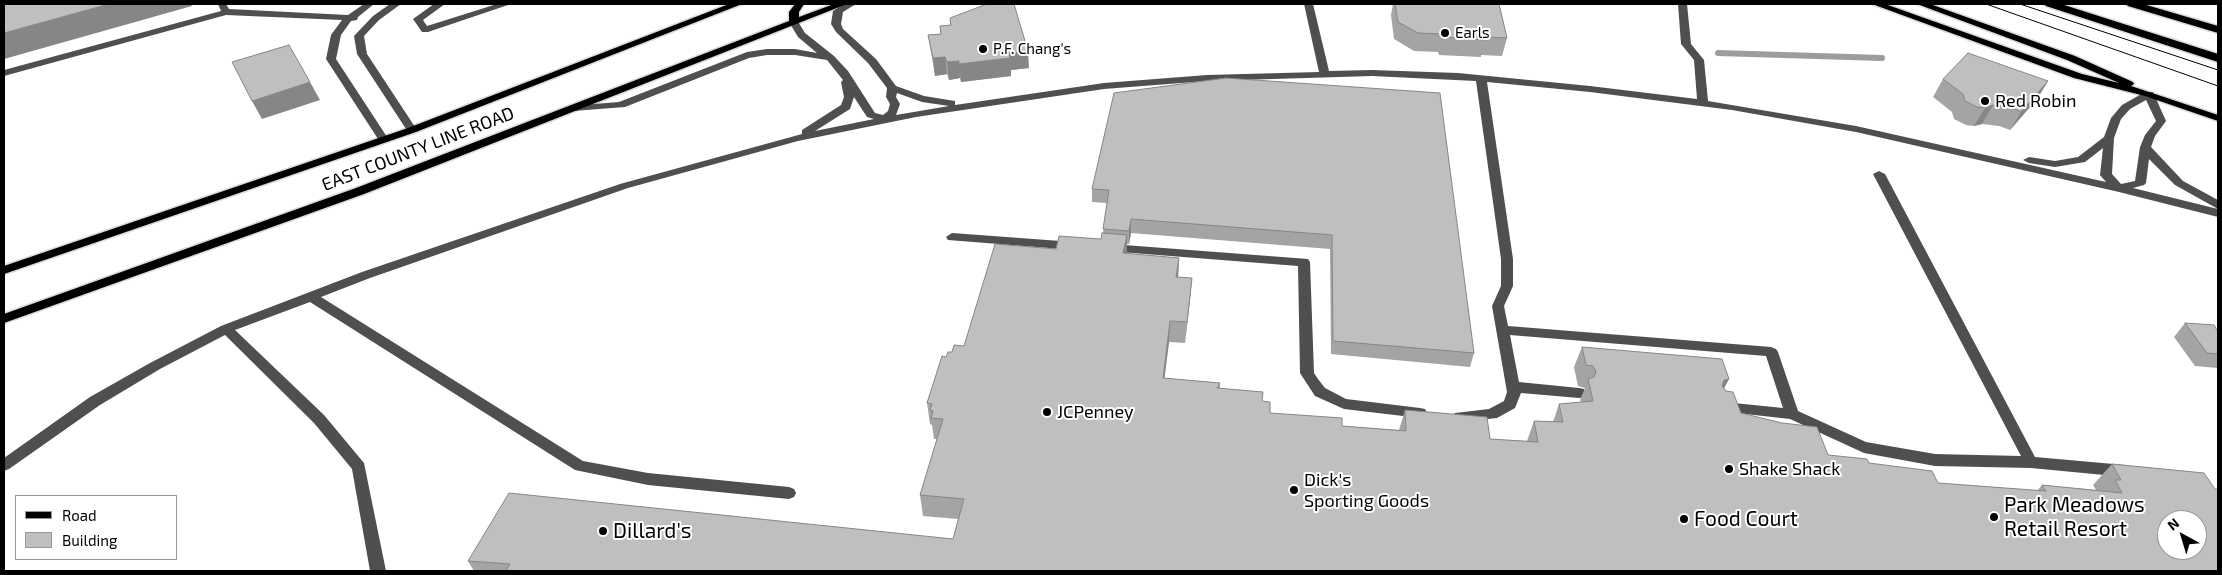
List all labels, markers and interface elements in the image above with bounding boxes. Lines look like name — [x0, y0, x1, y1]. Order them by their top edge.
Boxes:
place label: Earls — [1455, 24, 1490, 42]
marker: Earls — [1439, 27, 1451, 39]
place label: P.F. Chang's — [993, 40, 1071, 58]
marker: P.F. Chang's — [977, 43, 989, 55]
place label: Red Robin — [1995, 90, 2076, 112]
marker: Red Robin — [1979, 95, 1991, 107]
street label: EAST COUNTY LINE ROAD — [319, 102, 517, 196]
place label: JCPenney — [1057, 401, 1134, 423]
marker: JCPenney — [1041, 406, 1053, 418]
place label: Shake Shack — [1739, 458, 1840, 480]
marker: Shake Shack — [1723, 463, 1735, 475]
place label: Dick's Sporting Goods — [1304, 469, 1429, 512]
marker: Dick's Sporting Goods — [1288, 484, 1300, 496]
place label: Park Meadows Retail Resort — [2004, 492, 2145, 542]
legend — [15, 495, 178, 560]
text: Road — [62, 506, 97, 524]
place label: Food Court — [1694, 506, 1798, 532]
north arrow — [2157, 510, 2207, 560]
marker: Park Meadows Retail Resort — [1988, 511, 2000, 523]
marker: Food Court — [1678, 513, 1690, 525]
text: N — [2164, 514, 2182, 534]
place label: Dillard's — [613, 518, 691, 544]
marker: Dillard's — [597, 525, 609, 537]
text: Building — [62, 531, 117, 549]

